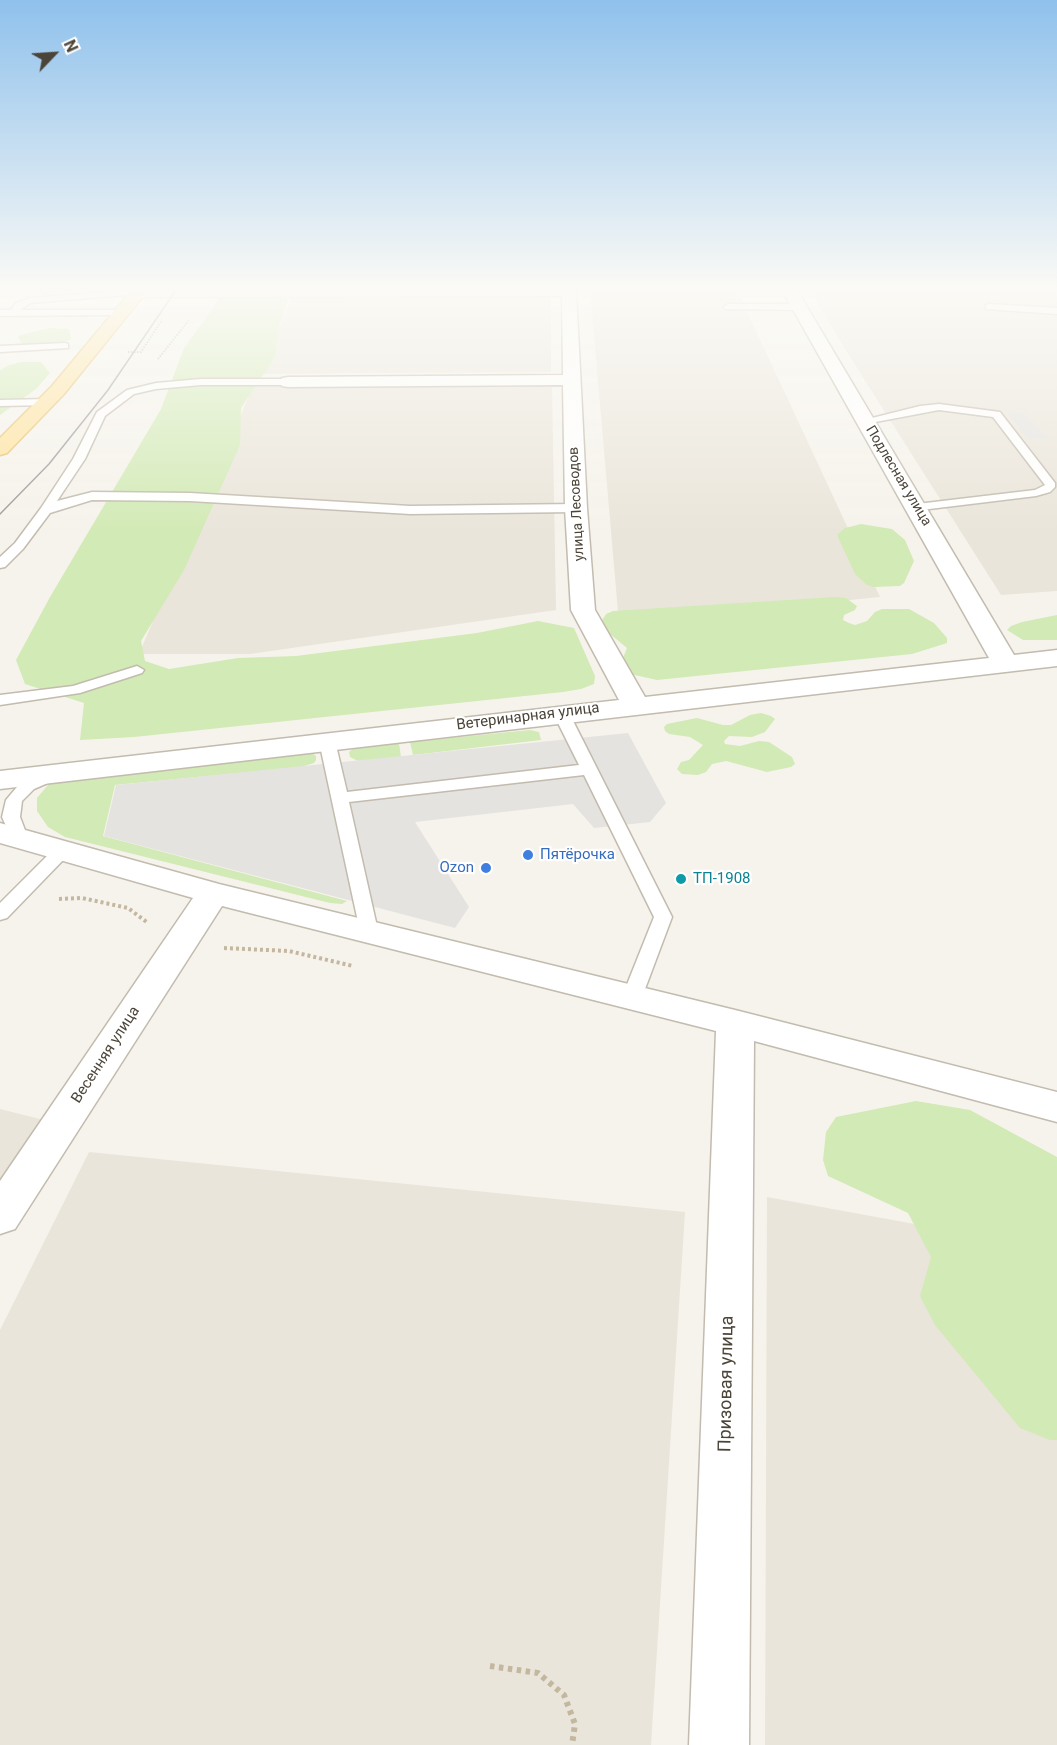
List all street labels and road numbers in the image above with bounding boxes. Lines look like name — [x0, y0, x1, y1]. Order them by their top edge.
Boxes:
street label: Подлесная улица — [861, 423, 935, 529]
street label: улица Лесоводов — [566, 446, 588, 562]
street label: Ветеринарная улица — [455, 699, 601, 735]
street label: Весенняя улица — [68, 1003, 144, 1107]
street label: Призовая улица — [715, 1316, 739, 1452]

